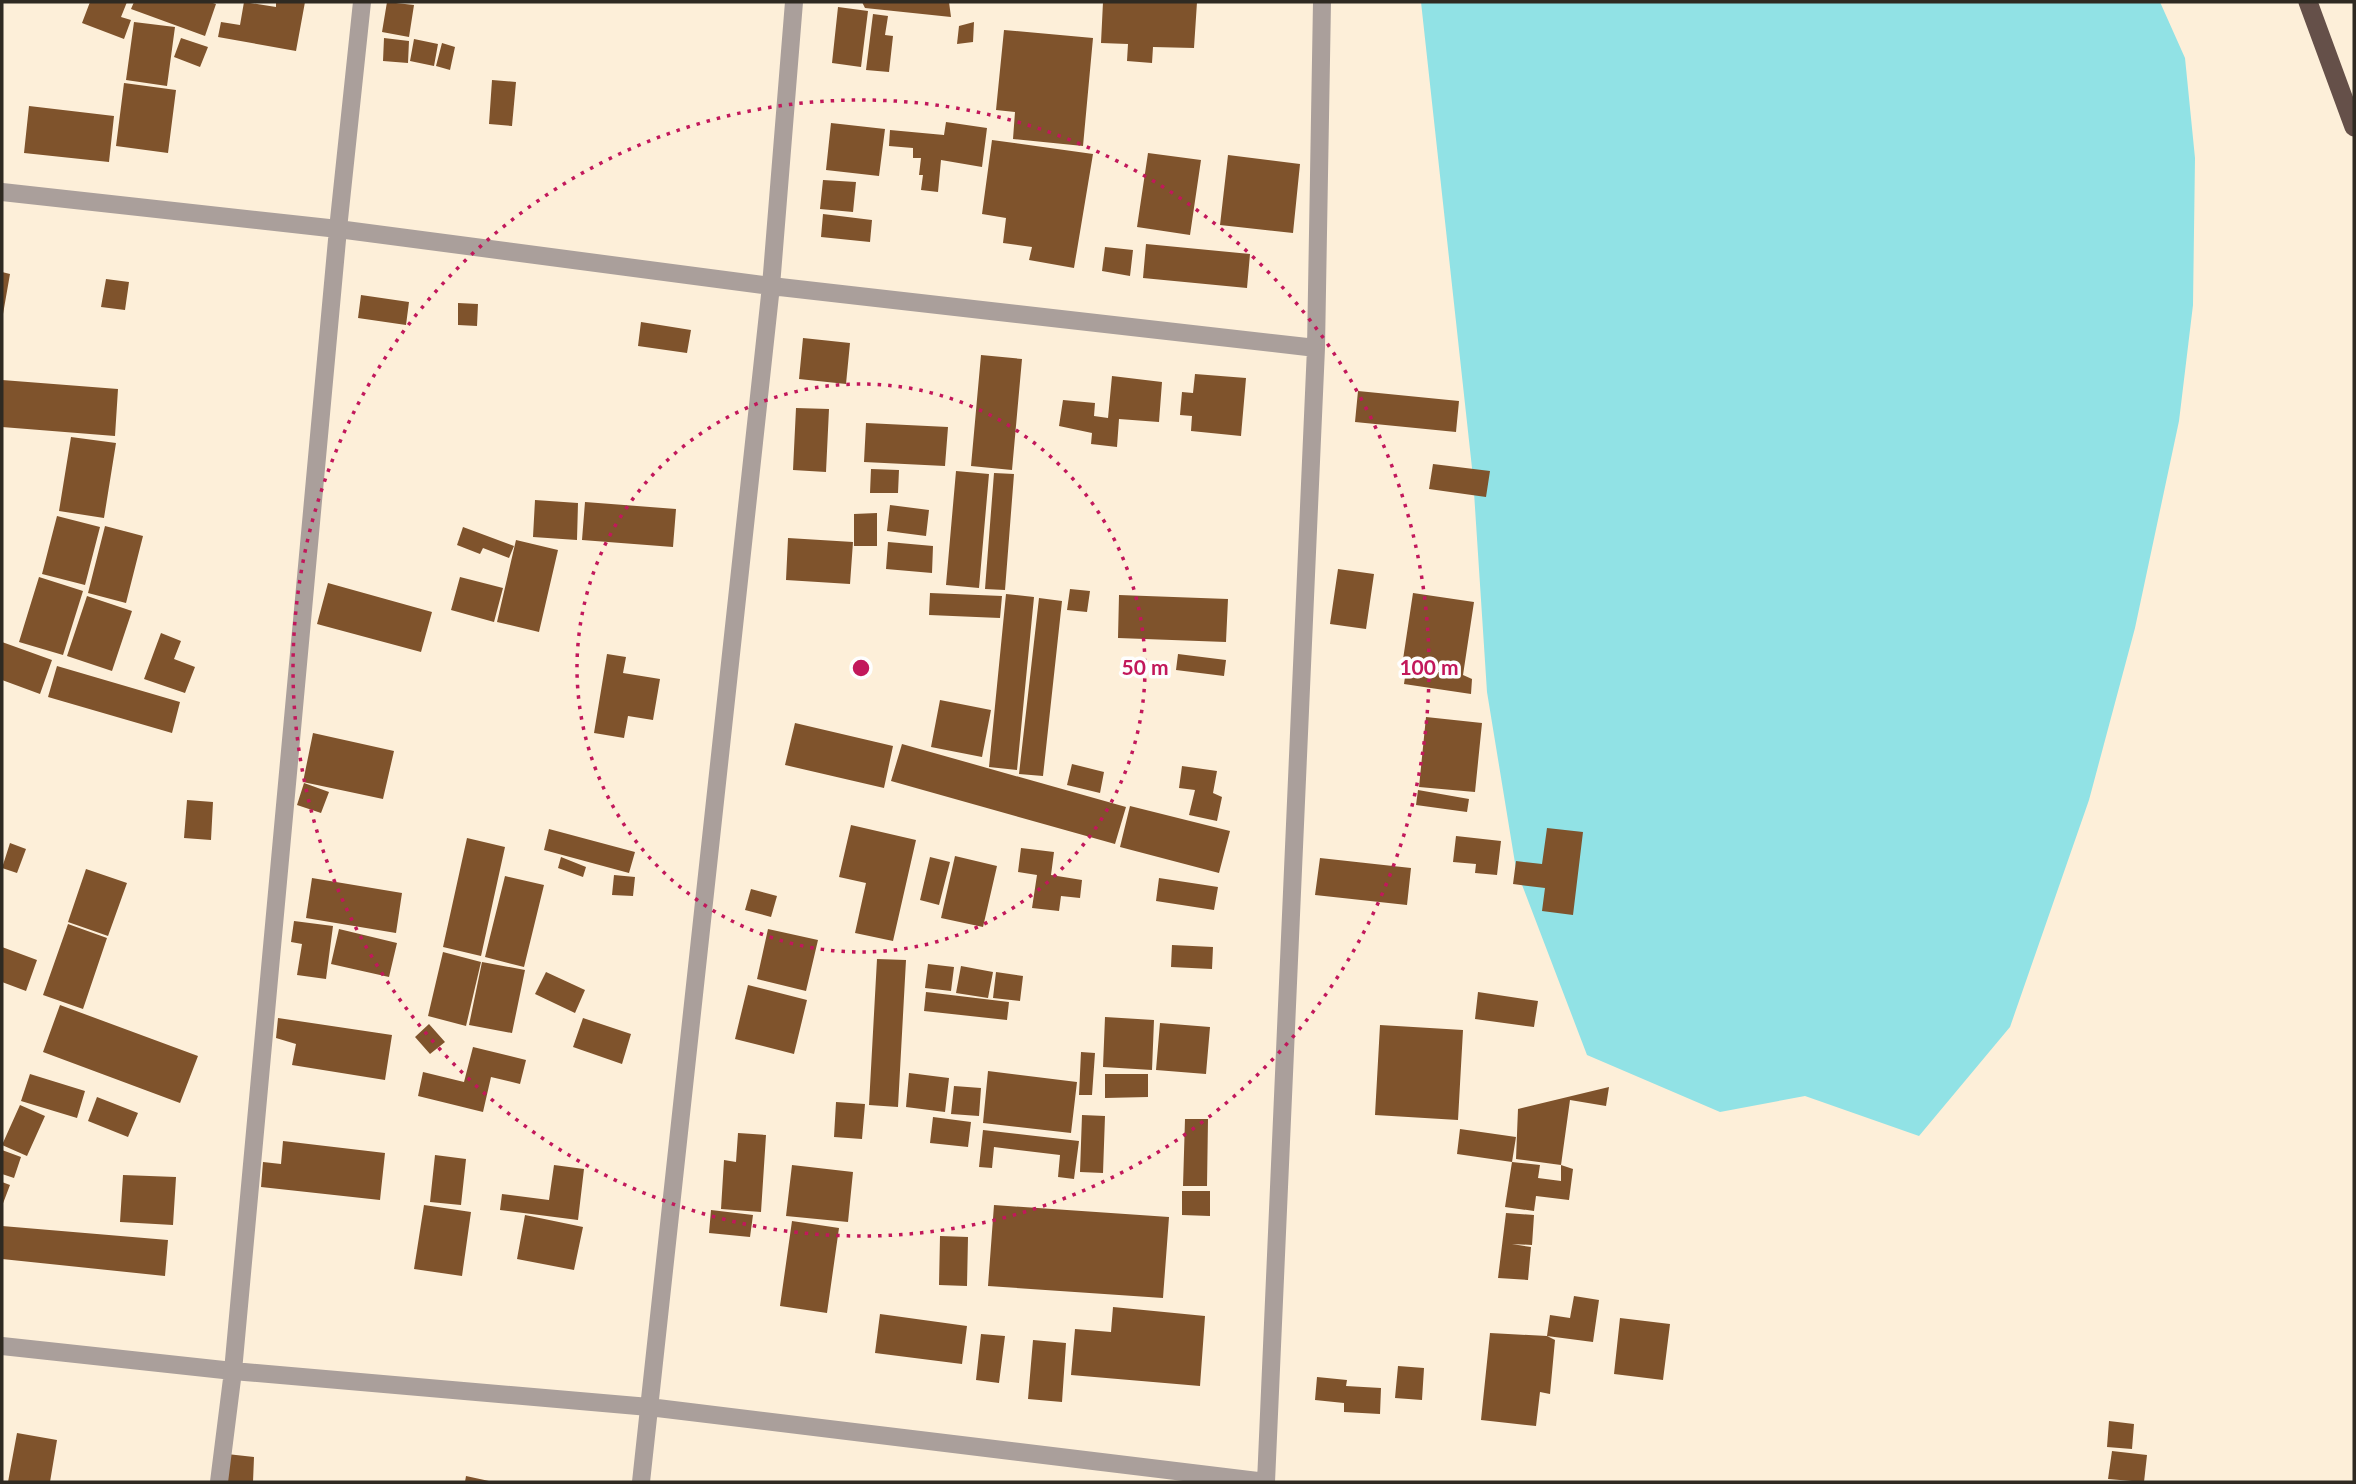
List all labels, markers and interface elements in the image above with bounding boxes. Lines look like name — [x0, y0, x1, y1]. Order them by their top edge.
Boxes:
text: 50 m — [1121, 654, 1169, 679]
text: 100 m — [1399, 654, 1459, 679]
centre of rings — [849, 656, 873, 680]

